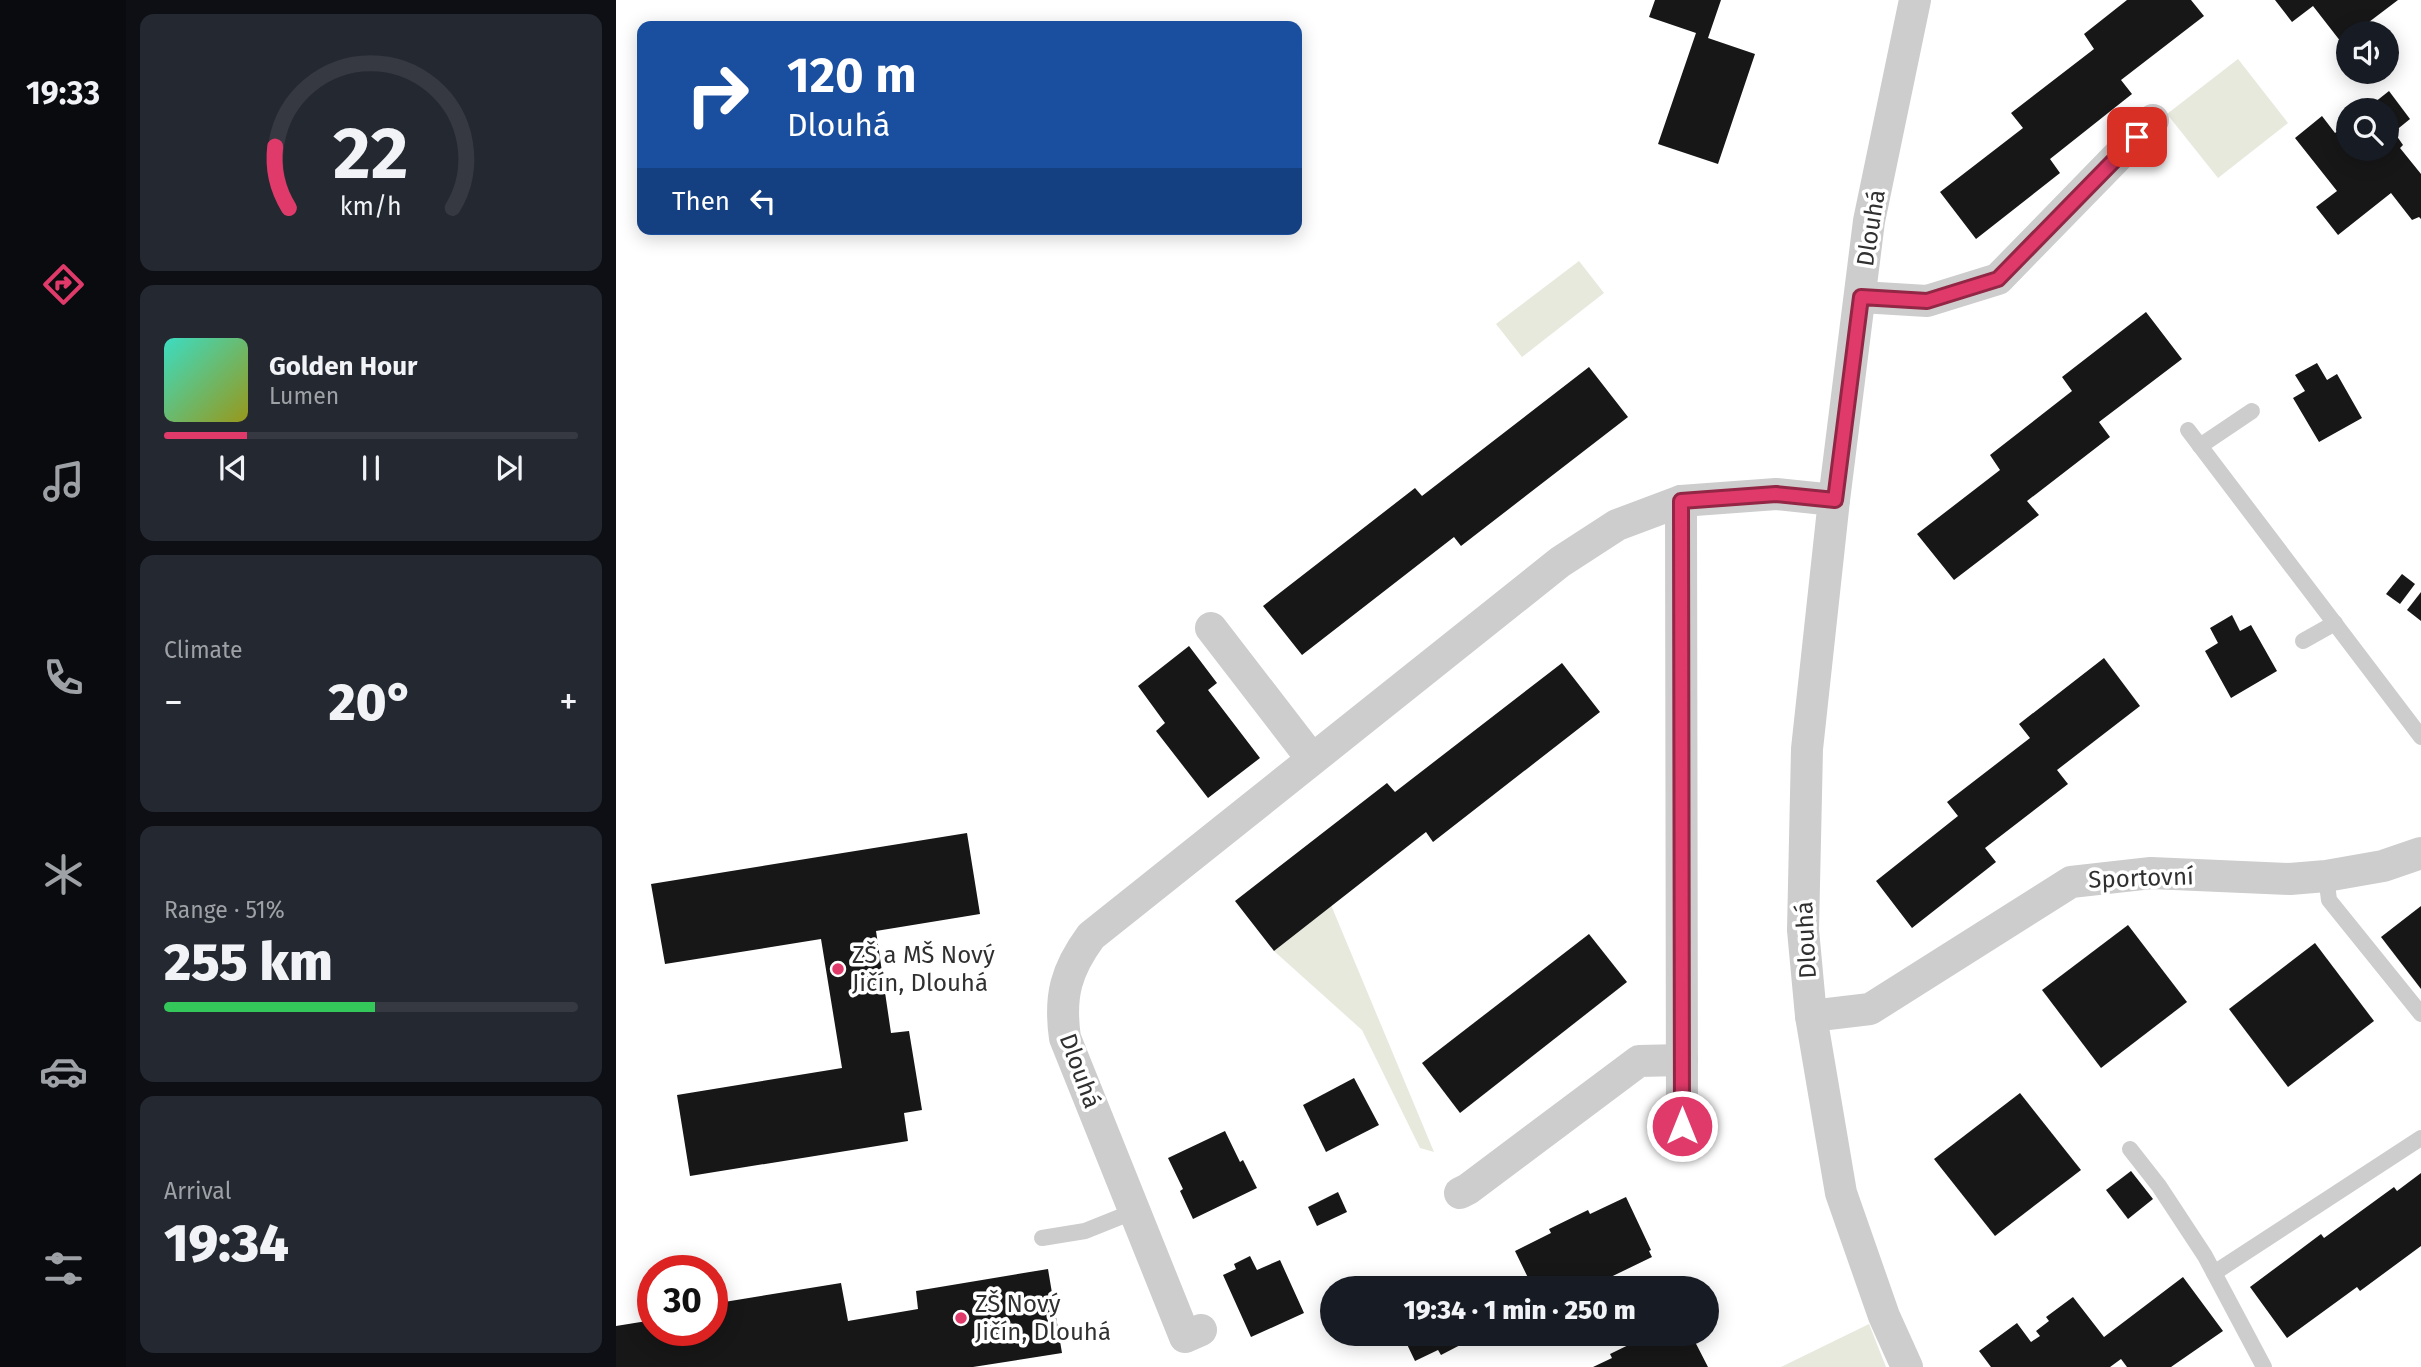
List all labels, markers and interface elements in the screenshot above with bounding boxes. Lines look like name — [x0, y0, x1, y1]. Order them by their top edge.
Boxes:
map controls — [2336, 21, 2399, 161]
button: sound — [2336, 21, 2399, 84]
text: 120 m — [787, 46, 917, 105]
icon: right — [672, 49, 763, 140]
text: 19:33 — [26, 74, 100, 112]
button: search — [2336, 98, 2399, 161]
text: Dlouhá — [787, 106, 890, 144]
pin — [2107, 107, 2167, 167]
text: 22 — [333, 111, 409, 198]
icon: arrive — [2118, 118, 2156, 156]
icon: left — [744, 182, 782, 220]
text: Then — [672, 186, 730, 217]
street label: Dlouhá — [1851, 188, 1891, 268]
text: km/h — [340, 192, 402, 222]
icon: directions — [39, 260, 88, 309]
text: Golden Hour — [269, 351, 417, 382]
text: Lumen — [269, 382, 339, 410]
icon: previous — [214, 449, 252, 487]
icon: pause — [352, 449, 390, 487]
icon: next — [490, 449, 528, 487]
icon: music — [39, 457, 88, 506]
text: Climate — [164, 636, 243, 664]
icon: phone — [39, 653, 88, 702]
text: 20° — [328, 671, 414, 734]
text: − — [164, 679, 183, 725]
text: + — [559, 679, 578, 725]
icon: climate — [39, 850, 88, 899]
street label: Sportovní — [2088, 862, 2194, 894]
text: Range · 51% — [164, 896, 285, 924]
street label: Dlouhá — [1790, 901, 1822, 979]
text: 255 km — [164, 931, 333, 994]
place label: ZŠ a MŠ Nový Jičín, Dlouhá — [852, 940, 995, 997]
marker: ZŠ a MŠ Nový Jičín, Dlouhá — [830, 961, 846, 977]
street label: Dlouhá — [1054, 1030, 1106, 1112]
icon: car — [39, 1047, 88, 1096]
position arrow — [1645, 1089, 1719, 1163]
text: Arrival — [164, 1177, 231, 1205]
text: 19:34 — [164, 1212, 289, 1275]
icon: filters — [39, 1244, 88, 1293]
speed limit sign: 30 — [637, 1255, 728, 1346]
place label: ZŠ Nový Jičín, Dlouhá — [975, 1289, 1111, 1346]
text: 19:34 · 1 min · 250 m — [1403, 1295, 1636, 1326]
marker: ZŠ Nový Jičín, Dlouhá — [953, 1310, 969, 1326]

